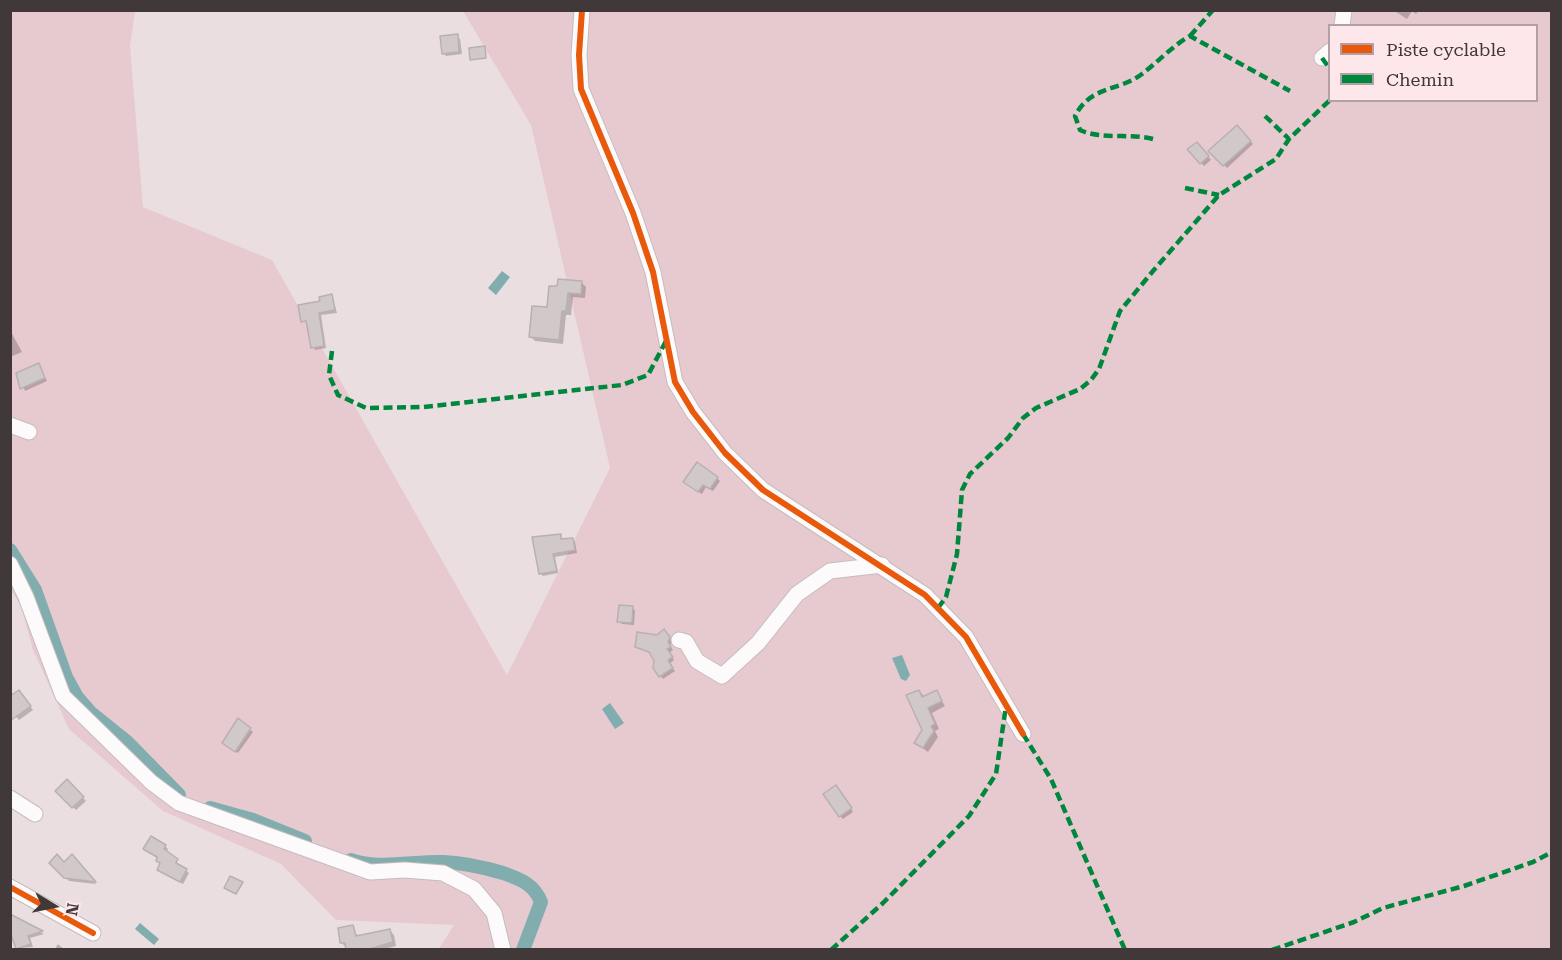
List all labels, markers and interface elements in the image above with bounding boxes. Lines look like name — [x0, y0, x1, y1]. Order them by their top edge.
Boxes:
legend — [1328, 24, 1538, 102]
text: Piste cyclable — [1386, 39, 1506, 60]
text: Chemin — [1386, 69, 1454, 90]
north arrow — [24, 876, 84, 936]
text: N — [62, 901, 83, 917]

